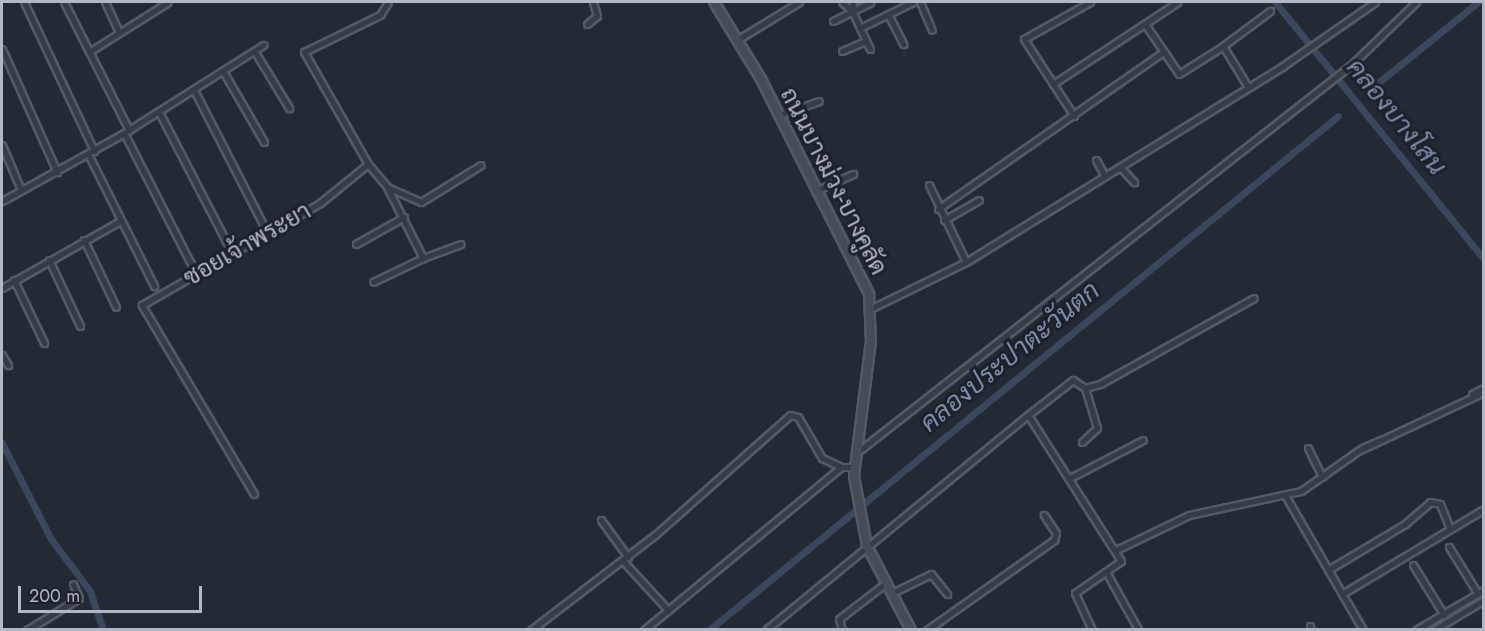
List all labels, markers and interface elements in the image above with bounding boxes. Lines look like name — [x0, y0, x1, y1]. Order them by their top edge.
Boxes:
water label: คลองบางโสน — [1340, 53, 1452, 181]
street label: ถนนบางม่วง-บางคูลัด — [774, 83, 894, 279]
street label: ซอยเจ้าพระยา — [178, 196, 316, 292]
water label: คลองประปาตะวันตก — [914, 275, 1106, 439]
scale bar — [21, 574, 206, 612]
text: 200 m — [29, 583, 80, 609]

